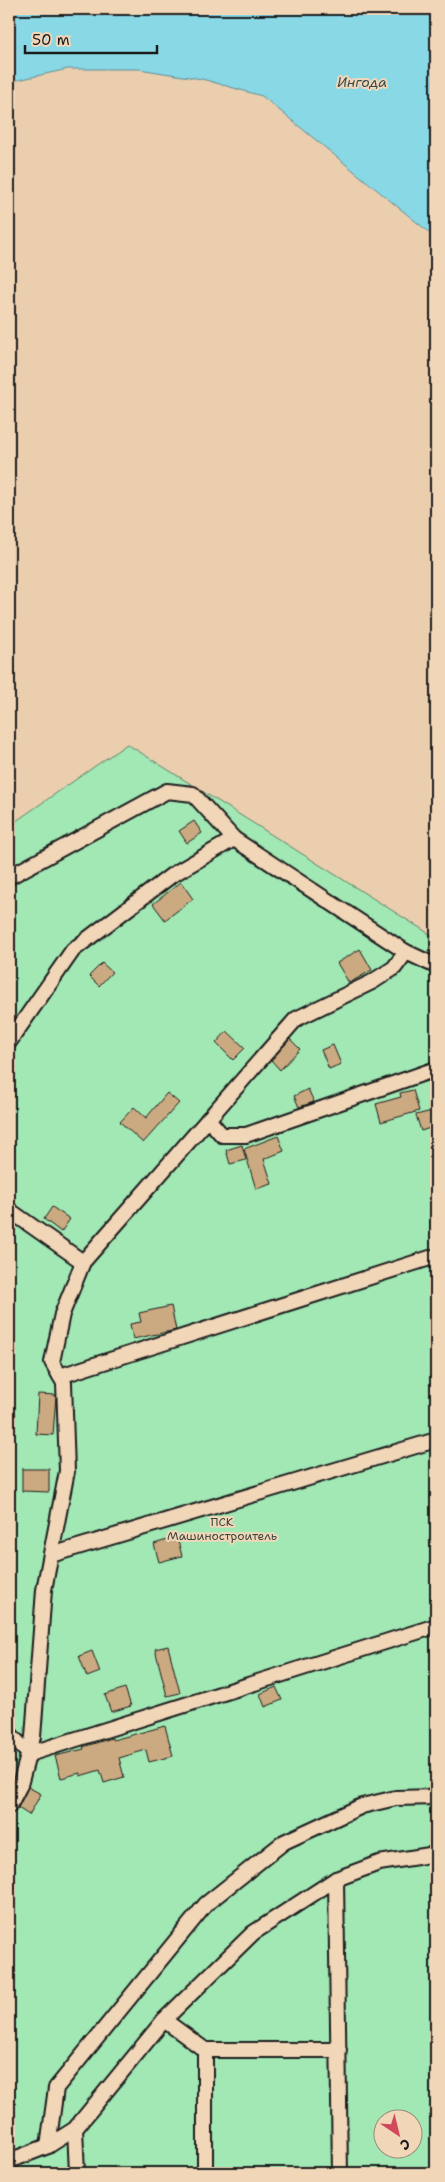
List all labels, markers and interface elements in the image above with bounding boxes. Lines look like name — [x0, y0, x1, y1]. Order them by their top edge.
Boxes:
scale bar — [25, 22, 158, 54]
text: 50 m — [32, 30, 70, 50]
water label: Ингода — [337, 73, 387, 91]
park label: ПСК Машиностроитель — [167, 1514, 277, 1544]
north arrow — [372, 2110, 422, 2160]
text: С — [397, 2135, 414, 2154]

